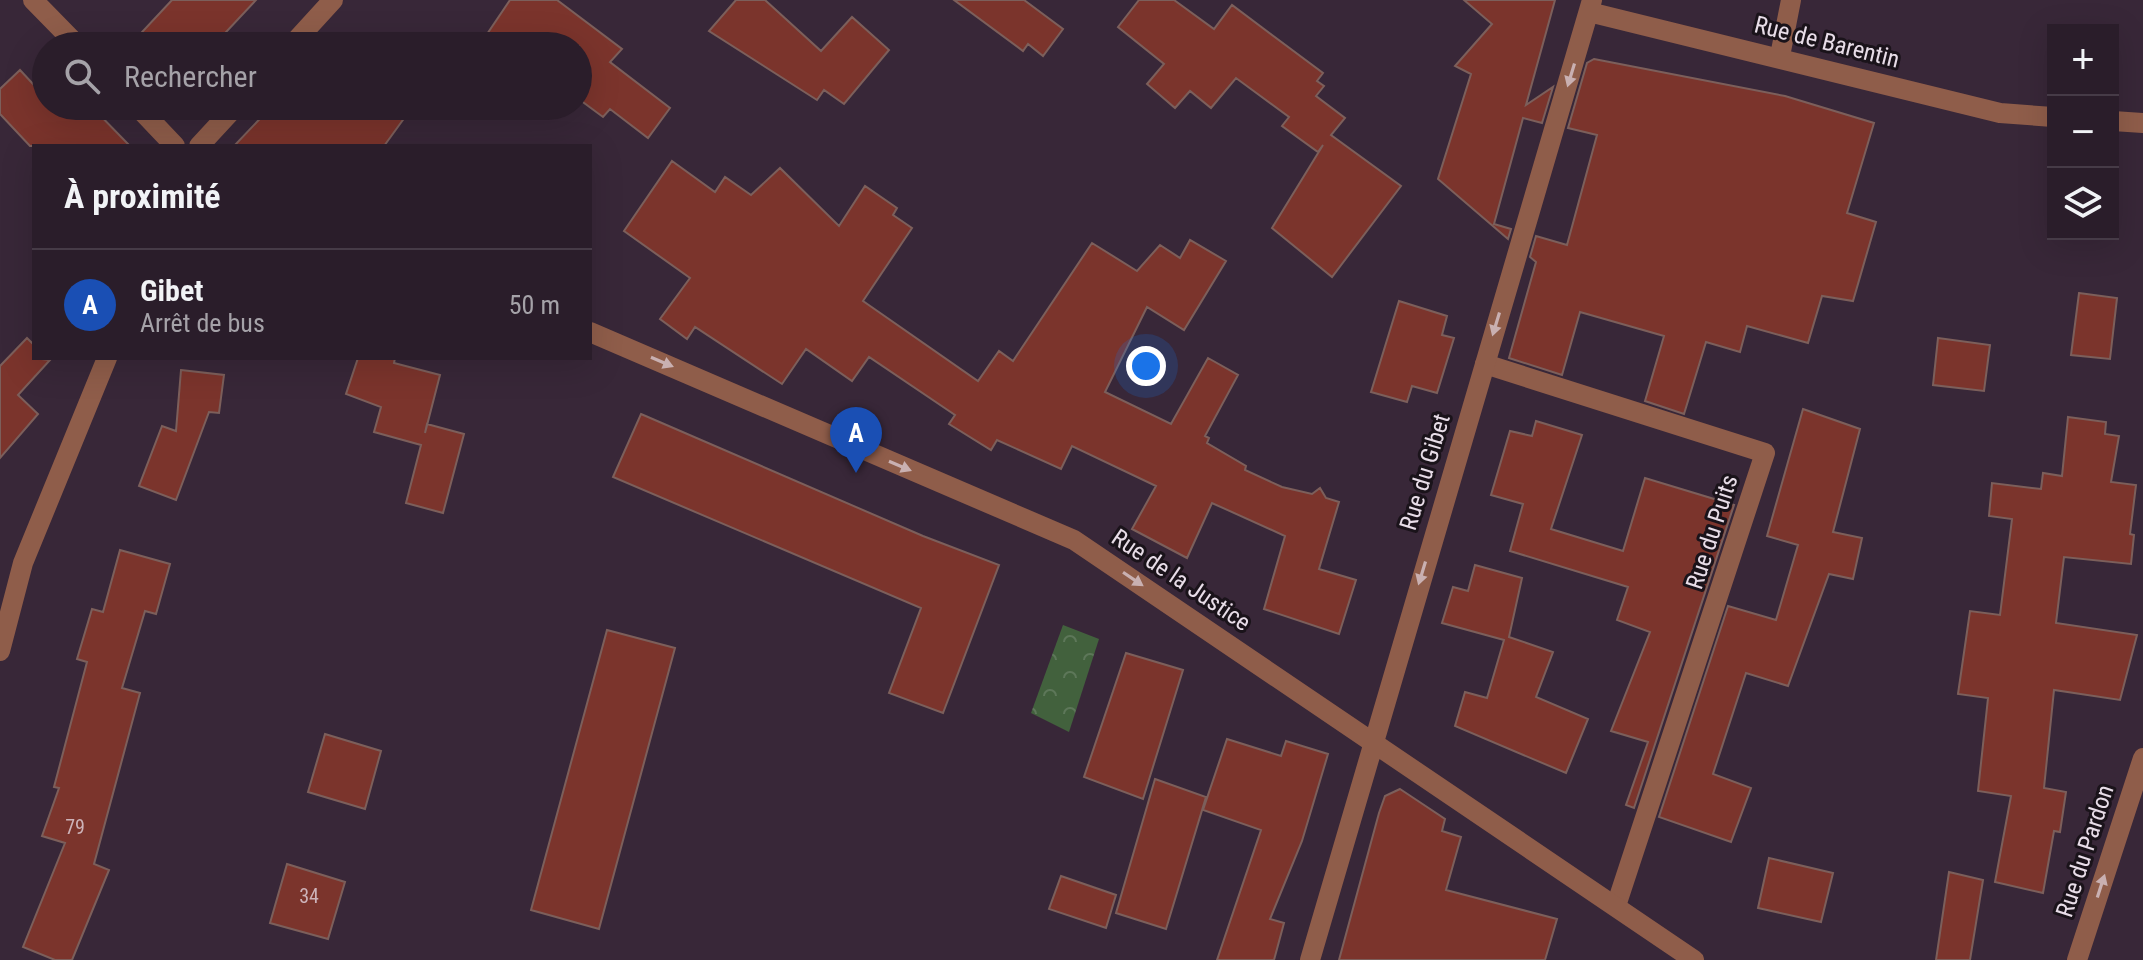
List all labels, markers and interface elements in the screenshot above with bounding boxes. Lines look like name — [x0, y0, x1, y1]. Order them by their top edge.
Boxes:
street label: Rue de Barentin — [1752, 10, 1902, 74]
map controls — [2047, 24, 2119, 240]
button: + — [2047, 24, 2119, 96]
search box — [32, 32, 592, 120]
icon: search — [60, 54, 104, 98]
text: Rechercher — [124, 59, 257, 94]
one-way arrow — [1564, 63, 1577, 87]
button: − — [2047, 96, 2119, 168]
button: layers — [2047, 168, 2119, 240]
text: À proximité — [64, 176, 221, 216]
text: Gibet — [140, 273, 204, 308]
text: A — [82, 290, 98, 320]
text: 50 m — [509, 290, 560, 320]
text: Arrêt de bus — [140, 308, 265, 338]
one-way arrow — [1489, 313, 1502, 337]
your location — [1126, 346, 1166, 386]
one-way arrow — [650, 356, 674, 369]
pin: A — [830, 407, 882, 473]
street label: Rue du Gibet — [1394, 411, 1456, 533]
one-way arrow — [888, 459, 912, 472]
street label: Rue du Puits — [1680, 471, 1744, 593]
street label: Rue de la Justice — [1106, 523, 1256, 637]
one-way arrow — [1415, 562, 1428, 586]
one-way arrow — [1122, 572, 1144, 586]
street label: Rue du Pardon — [2050, 781, 2120, 921]
house number: 79 — [65, 815, 85, 839]
one-way arrow — [2096, 874, 2108, 898]
house number: 34 — [299, 884, 319, 908]

